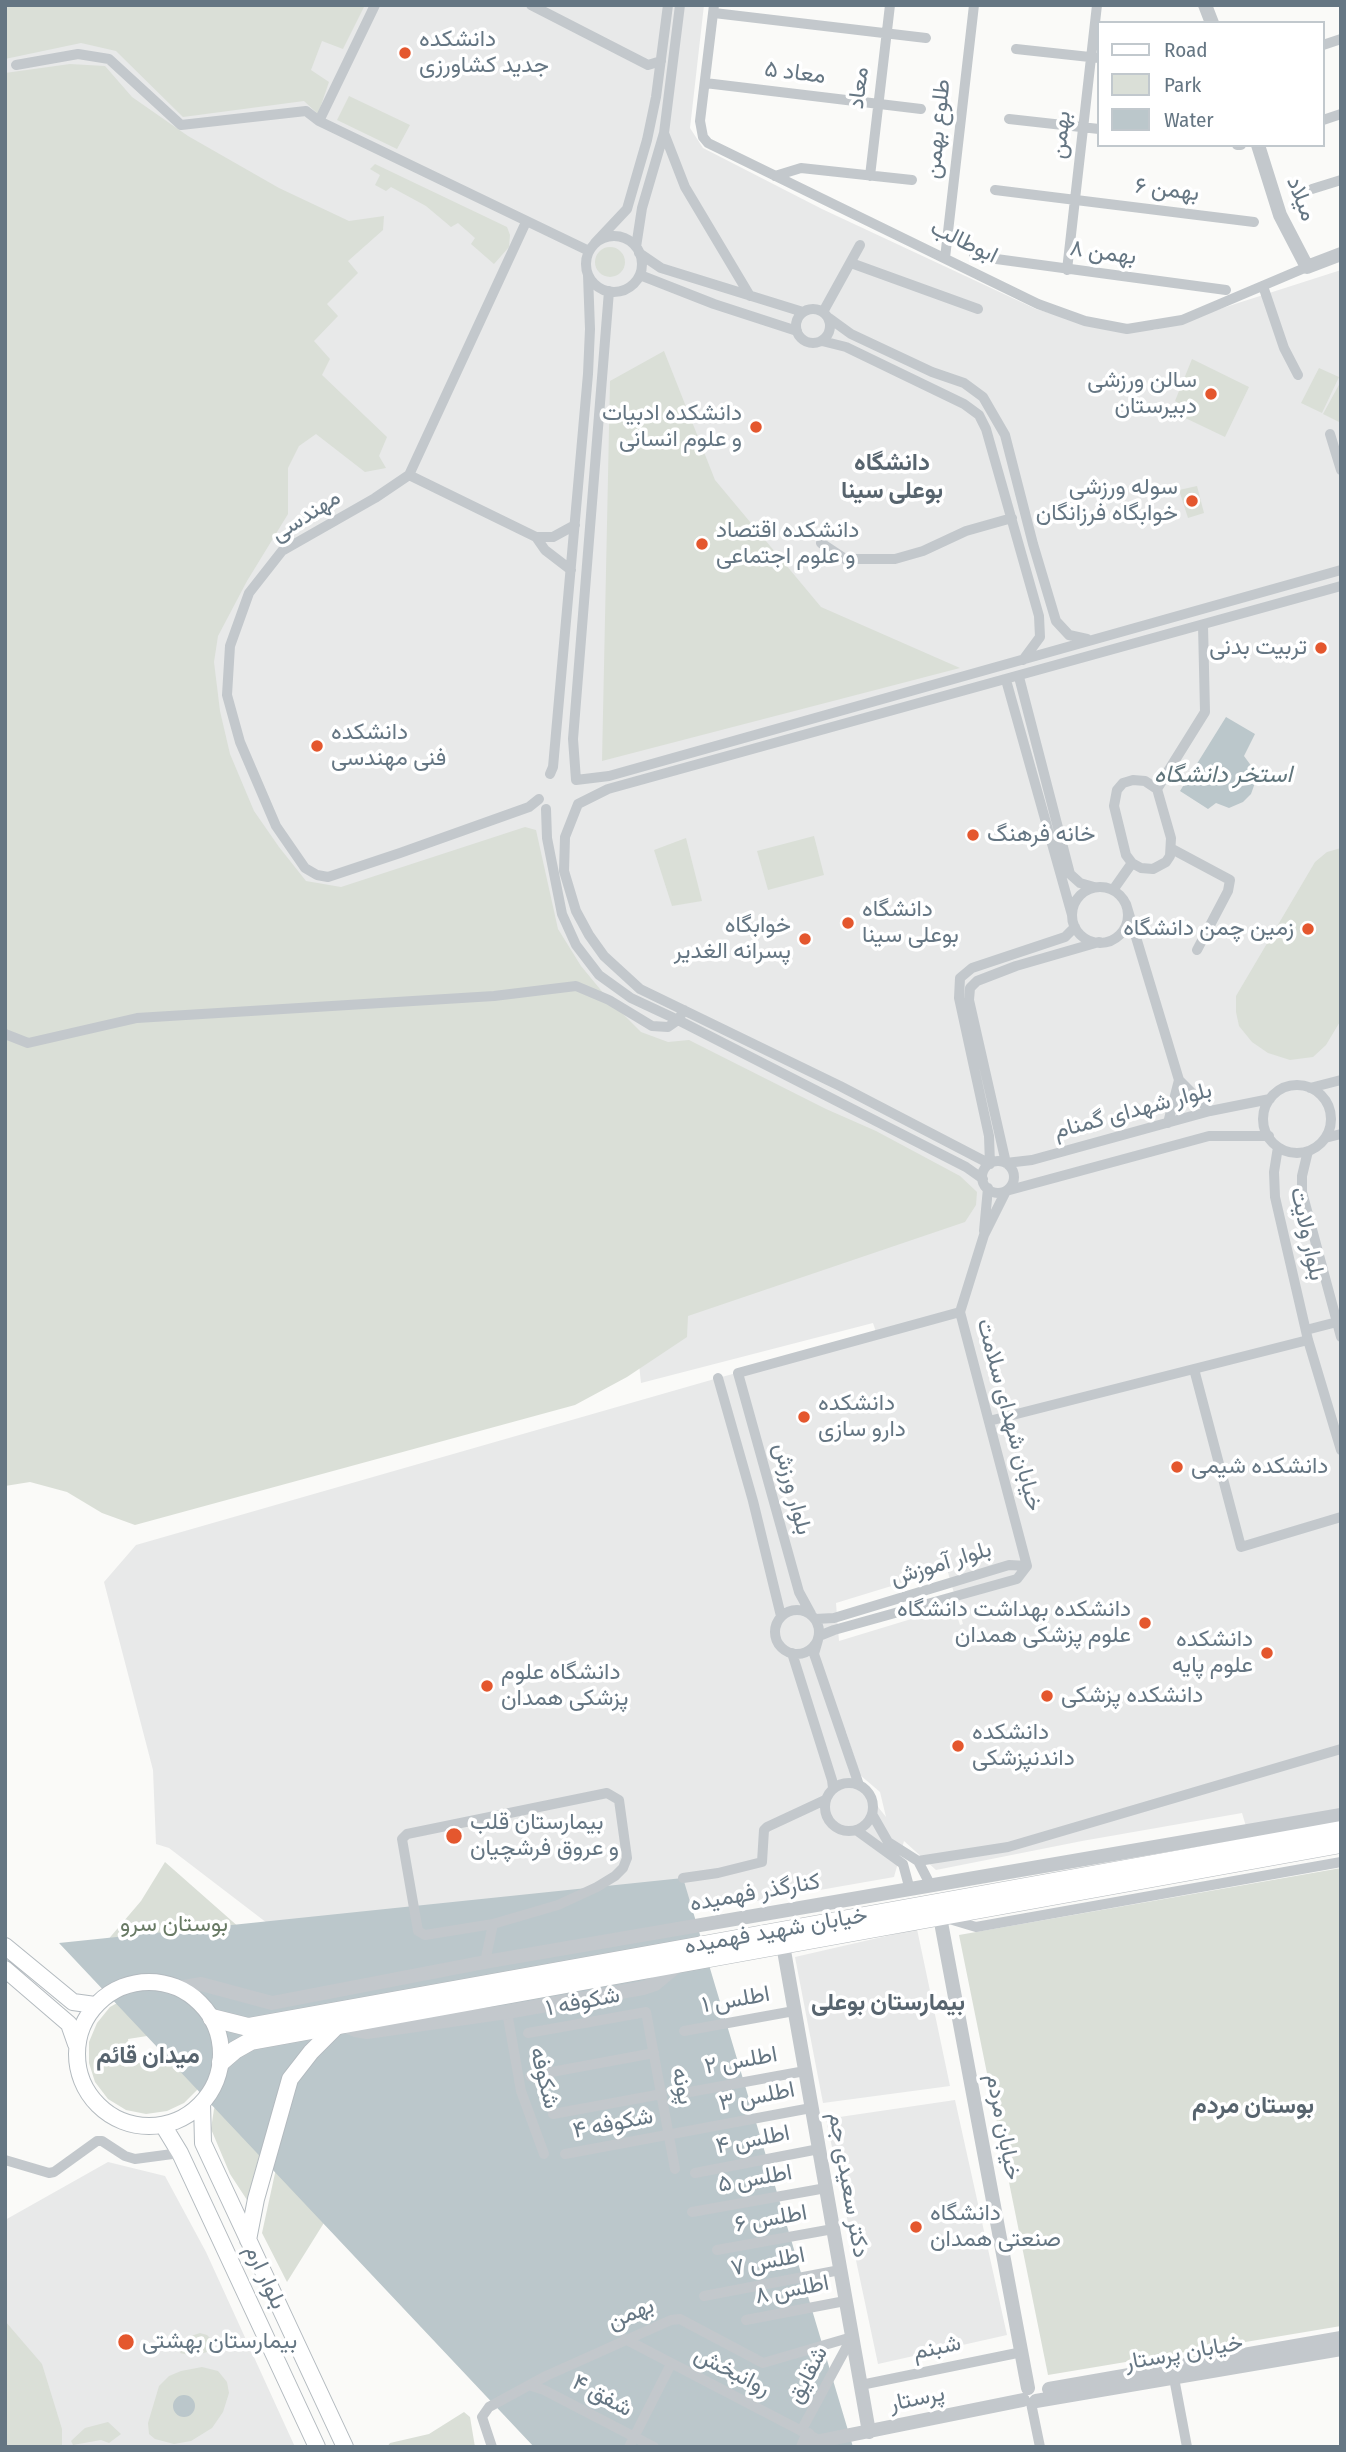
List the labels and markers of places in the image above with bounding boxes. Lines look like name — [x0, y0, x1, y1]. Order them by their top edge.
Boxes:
place label: دانشکده جدید کشاورزی — [419, 26, 549, 80]
marker: دانشکده جدید کشاورزی — [397, 45, 413, 61]
place label: سالن ورزشی دبیرستان — [1087, 367, 1197, 421]
marker: سالن ورزشی دبیرستان — [1203, 386, 1219, 402]
place label: دانشکده ادبیات و علوم انسانی — [602, 400, 742, 454]
marker: دانشکده ادبیات و علوم انسانی — [748, 419, 764, 435]
place label: سوله ورزشی خوابگاه فرزانگان — [1036, 474, 1178, 528]
marker: سوله ورزشی خوابگاه فرزانگان — [1184, 493, 1200, 509]
place label: دانشکده اقتصاد و علوم اجتماعی — [716, 517, 859, 571]
marker: دانشکده اقتصاد و علوم اجتماعی — [694, 536, 710, 552]
place label: تربیت بدنی — [1209, 634, 1307, 662]
marker: تربیت بدنی — [1313, 640, 1329, 656]
place label: دانشکده فنی مهندسی — [331, 719, 446, 773]
marker: دانشکده فنی مهندسی — [309, 738, 325, 754]
place label: خانه فرهنگ — [987, 821, 1095, 849]
marker: خانه فرهنگ — [965, 827, 981, 843]
place label: دانشگاه بوعلی سینا — [862, 896, 959, 950]
place label: خوابگاه پسرانه الغدیر — [674, 912, 791, 966]
marker: دانشگاه بوعلی سینا — [840, 915, 856, 931]
place label: زمین چمن دانشگاه — [1123, 915, 1294, 943]
marker: زمین چمن دانشگاه — [1300, 921, 1316, 937]
marker: خوابگاه پسرانه الغدیر — [797, 931, 813, 947]
place label: دانشکده دارو سازی — [818, 1390, 906, 1444]
marker: دانشکده دارو سازی — [796, 1409, 812, 1425]
place label: دانشکده شیمی — [1191, 1453, 1328, 1481]
marker: دانشکده شیمی — [1169, 1459, 1185, 1475]
place label: دانشکده بهداشت دانشگاه علوم پزشکی همدان — [897, 1596, 1131, 1650]
marker: دانشکده بهداشت دانشگاه علوم پزشکی همدان — [1137, 1615, 1153, 1631]
place label: دانشکده علوم پایه — [1172, 1626, 1253, 1680]
marker: دانشکده علوم پایه — [1259, 1645, 1275, 1661]
place label: دانشگاه علوم پزشکی همدان — [501, 1659, 629, 1713]
marker: دانشگاه علوم پزشکی همدان — [479, 1678, 495, 1694]
place label: دانشکده پزشکی — [1061, 1682, 1203, 1710]
marker: دانشکده پزشکی — [1039, 1688, 1055, 1704]
place label: دانشکده داندنپزشکی — [972, 1719, 1075, 1773]
marker: دانشکده داندنپزشکی — [950, 1738, 966, 1754]
place label: بیمارستان قلب و عروق فرشچیان — [470, 1809, 619, 1863]
marker: بیمارستان قلب و عروق فرشچیان — [444, 1826, 464, 1846]
place label: دانشگاه صنعتی همدان — [930, 2200, 1061, 2254]
marker: دانشگاه صنعتی همدان — [908, 2219, 924, 2235]
place label: بیمارستان بهشتی — [142, 2328, 297, 2356]
marker: بیمارستان بهشتی — [116, 2332, 136, 2352]

